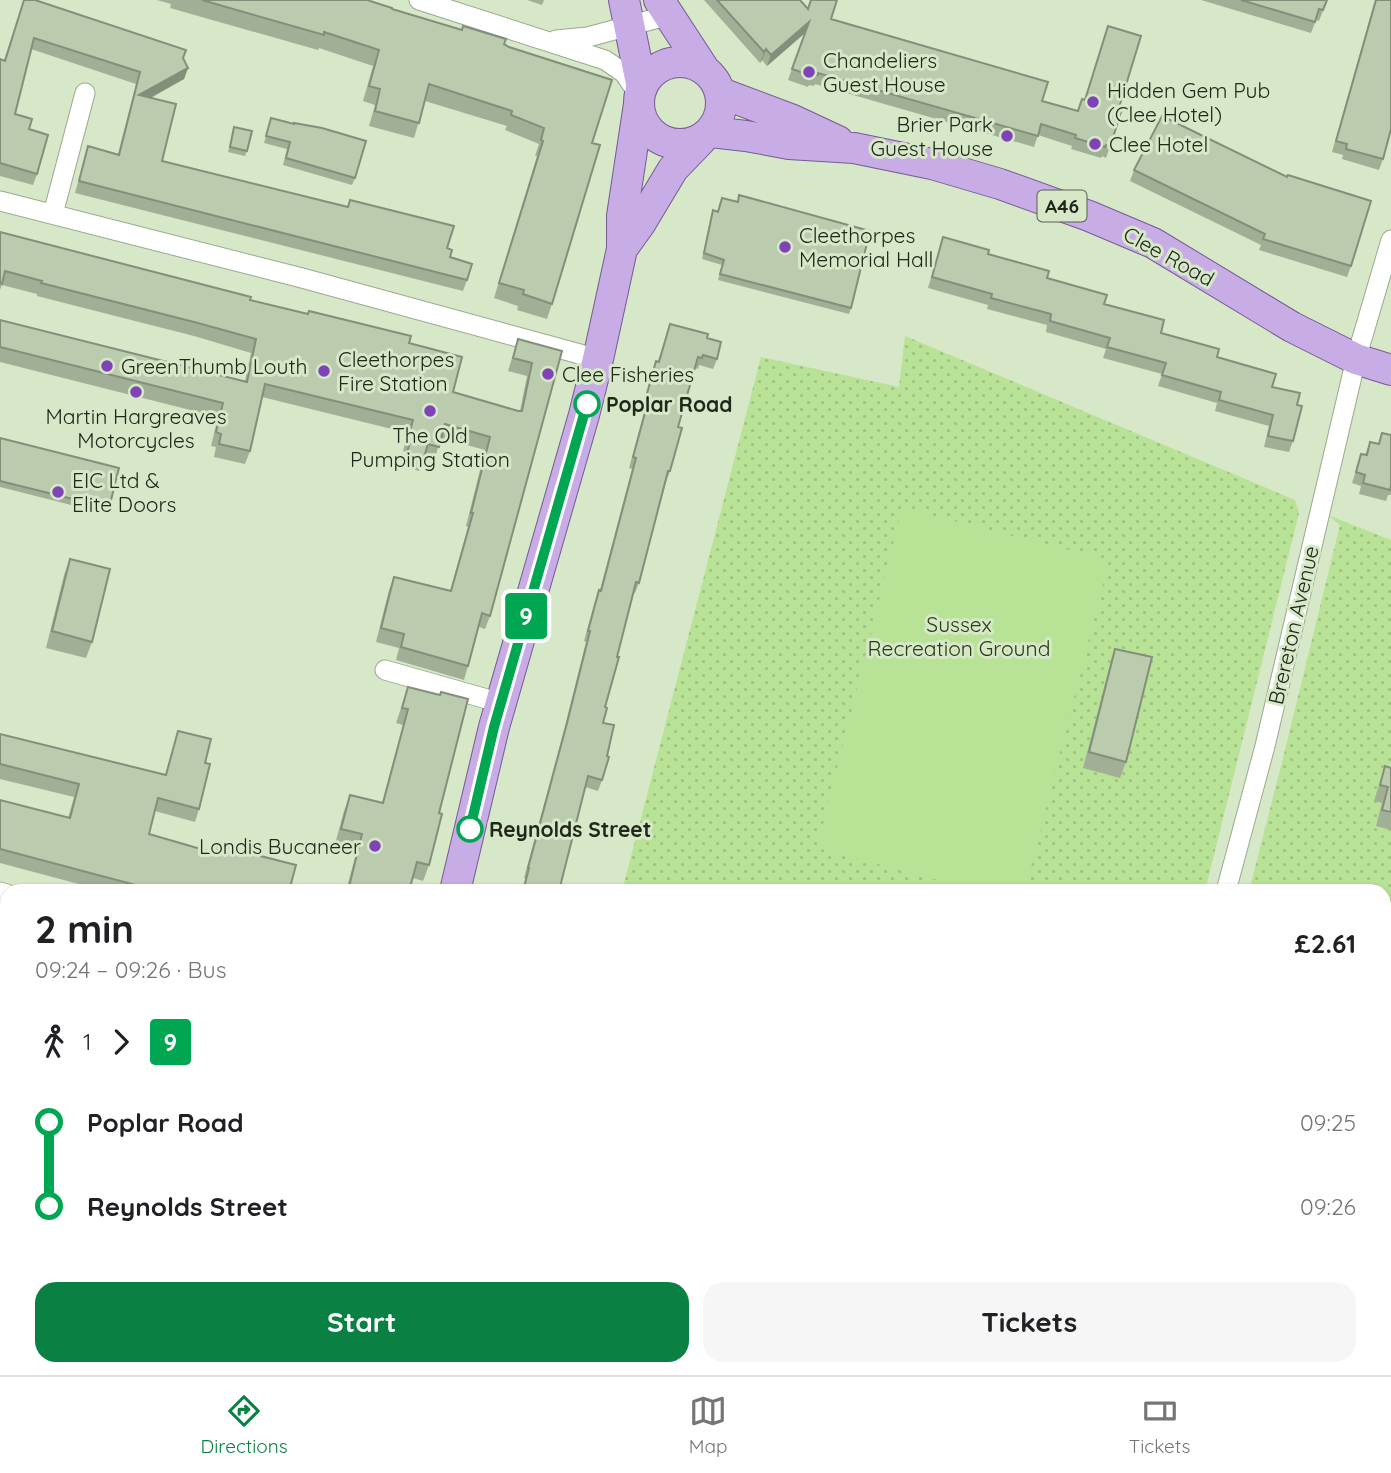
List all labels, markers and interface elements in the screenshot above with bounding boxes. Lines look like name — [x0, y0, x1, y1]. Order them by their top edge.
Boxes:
place label: Chandeliers Guest House — [823, 47, 946, 97]
marker: Chandeliers Guest House — [801, 64, 817, 80]
place label: Hidden Gem Pub (Clee Hotel) — [1107, 77, 1270, 127]
marker: Hidden Gem Pub (Clee Hotel) — [1085, 94, 1101, 110]
place label: Brier Park Guest House — [870, 111, 993, 161]
marker: Brier Park Guest House — [999, 128, 1015, 144]
place label: Clee Hotel — [1109, 131, 1208, 157]
marker: Clee Hotel — [1087, 136, 1103, 152]
road number: A46 — [1038, 190, 1086, 222]
street label: Clee Road — [1119, 220, 1219, 292]
place label: Cleethorpes Memorial Hall — [799, 222, 933, 272]
marker: Cleethorpes Memorial Hall — [777, 239, 793, 255]
place label: Cleethorpes Fire Station — [338, 346, 454, 396]
place label: GreenThumb Louth — [121, 353, 307, 379]
marker: GreenThumb Louth — [99, 358, 115, 374]
place label: Clee Fisheries — [562, 361, 694, 387]
marker: Cleethorpes Fire Station — [316, 363, 332, 379]
marker: Clee Fisheries — [540, 366, 556, 382]
marker: Martin Hargreaves Motorcycles — [128, 384, 144, 400]
marker: Poplar Road — [574, 391, 600, 417]
place label: Poplar Road — [606, 391, 732, 417]
place label: Martin Hargreaves Motorcycles — [45, 403, 227, 453]
marker: The Old Pumping Station — [422, 403, 438, 419]
place label: The Old Pumping Station — [350, 422, 510, 472]
place label: EIC Ltd & Elite Doors — [72, 467, 176, 517]
marker: EIC Ltd & Elite Doors — [50, 484, 66, 500]
street label: Brereton Avenue — [1262, 543, 1324, 707]
line badge: 9 — [503, 593, 549, 639]
text: 9 — [519, 601, 533, 631]
park label: Sussex Recreation Ground — [868, 611, 1050, 661]
marker: Reynolds Street — [457, 816, 483, 842]
place label: Reynolds Street — [489, 816, 651, 842]
place label: Londis Bucaneer — [199, 833, 361, 859]
marker: Londis Bucaneer — [367, 838, 383, 854]
text: 2 min — [35, 905, 134, 953]
text: £2.61 — [1295, 927, 1356, 960]
text: 09:24 – 09:26 · Bus — [35, 955, 226, 984]
icon: walk — [35, 1023, 73, 1061]
icon: forward — [102, 1023, 140, 1061]
text: 1 — [83, 1027, 92, 1056]
text: 9 — [164, 1027, 177, 1057]
text: Poplar Road — [87, 1106, 244, 1139]
text: 09:25 — [1300, 1108, 1356, 1137]
text: Reynolds Street — [87, 1190, 288, 1223]
text: 09:26 — [1300, 1192, 1356, 1221]
button: Start — [35, 1282, 689, 1362]
button: Tickets — [703, 1282, 1356, 1362]
tab: Directions — [201, 1392, 288, 1458]
tab: Map — [689, 1392, 728, 1458]
tab: Tickets — [1129, 1392, 1190, 1458]

